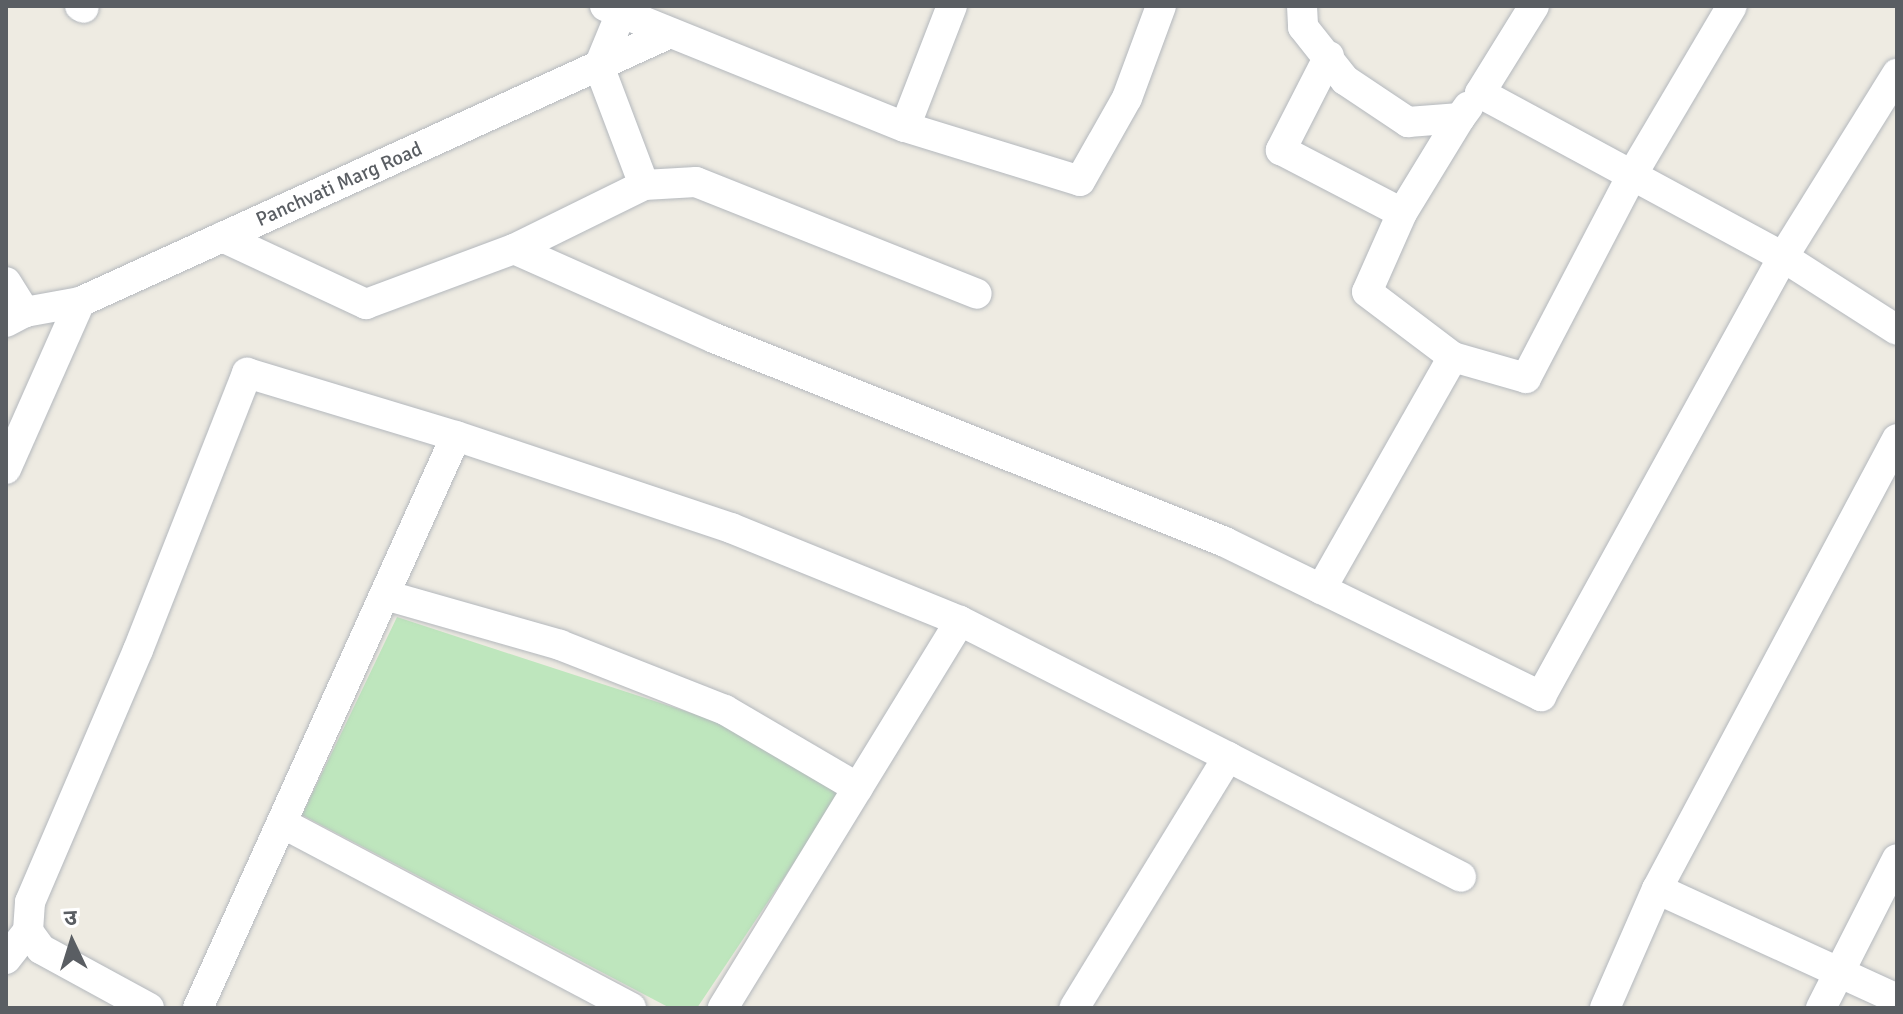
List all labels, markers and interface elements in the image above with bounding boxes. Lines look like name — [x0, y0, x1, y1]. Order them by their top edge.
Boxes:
street label: Panchvati Marg Road — [252, 137, 426, 231]
north arrow — [32, 902, 112, 982]
text: उ — [63, 904, 78, 931]

